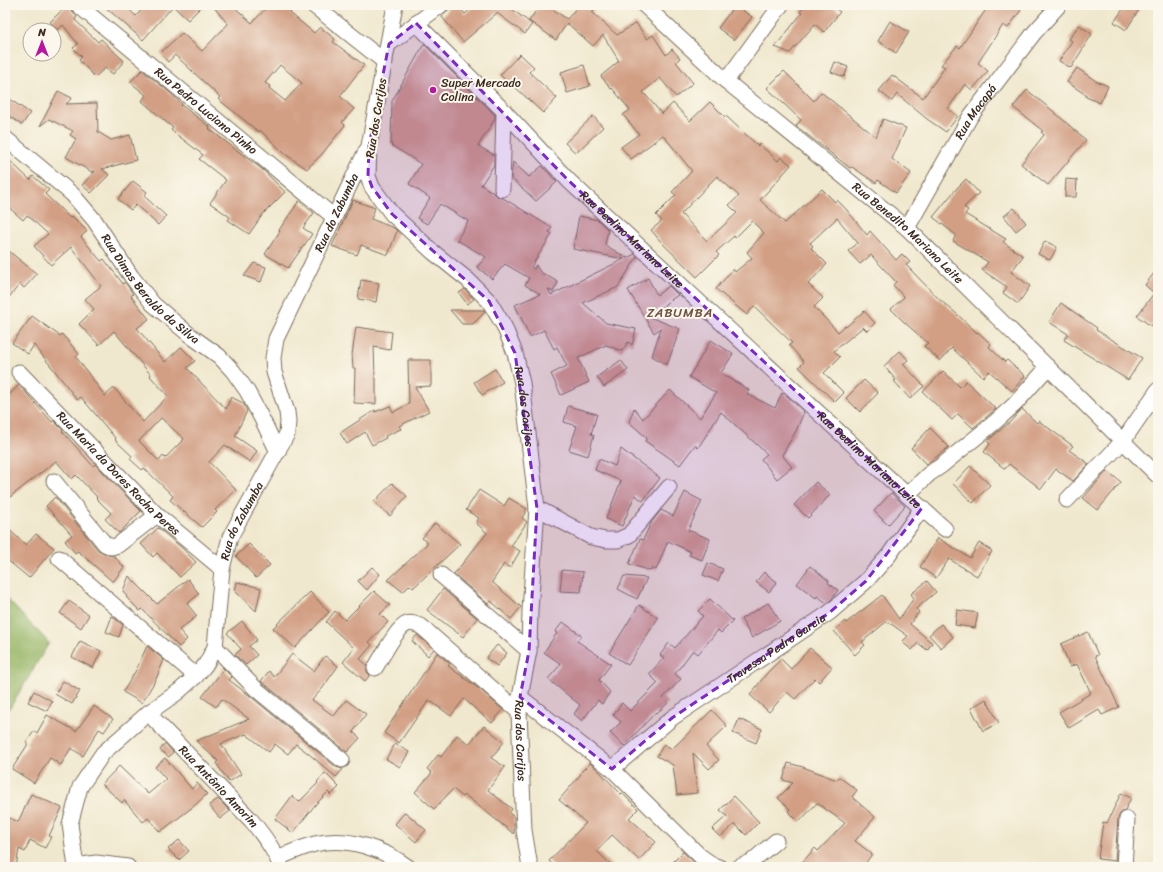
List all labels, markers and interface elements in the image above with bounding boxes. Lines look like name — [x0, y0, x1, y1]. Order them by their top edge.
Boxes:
north arrow — [22, 22, 62, 62]
text: N — [37, 23, 46, 42]
street label: Rua Pedro Luciano Pinho — [149, 61, 262, 160]
place label: Super Mercado Colina — [441, 72, 521, 108]
street label: Rua dos Carijos — [359, 76, 393, 160]
street label: Rua Macapá — [948, 79, 1002, 144]
marker: Super Mercado Colina — [428, 85, 438, 95]
street label: Rua do Zabumba — [308, 169, 365, 256]
street label: Rua Benedito Mariano Leite — [847, 176, 969, 289]
street label: Rua Deolino Mariano Leite — [575, 185, 690, 294]
street label: Rua Dimas Beraldo da Silva — [95, 229, 204, 350]
district label: ZABUMBA — [647, 301, 713, 324]
street label: Rua dos Carijos — [507, 364, 541, 449]
street label: Rua Maria da Dores Rocha Peres — [51, 406, 186, 542]
street label: Rua Deolino Mariano Leite — [812, 406, 927, 514]
street label: Rua do Zabumba — [214, 477, 270, 563]
street label: Travessa Pedro Garcia — [722, 607, 831, 690]
street label: Rua dos Carijos — [508, 700, 533, 782]
street label: Rua Antônio Amorim — [173, 740, 264, 833]

